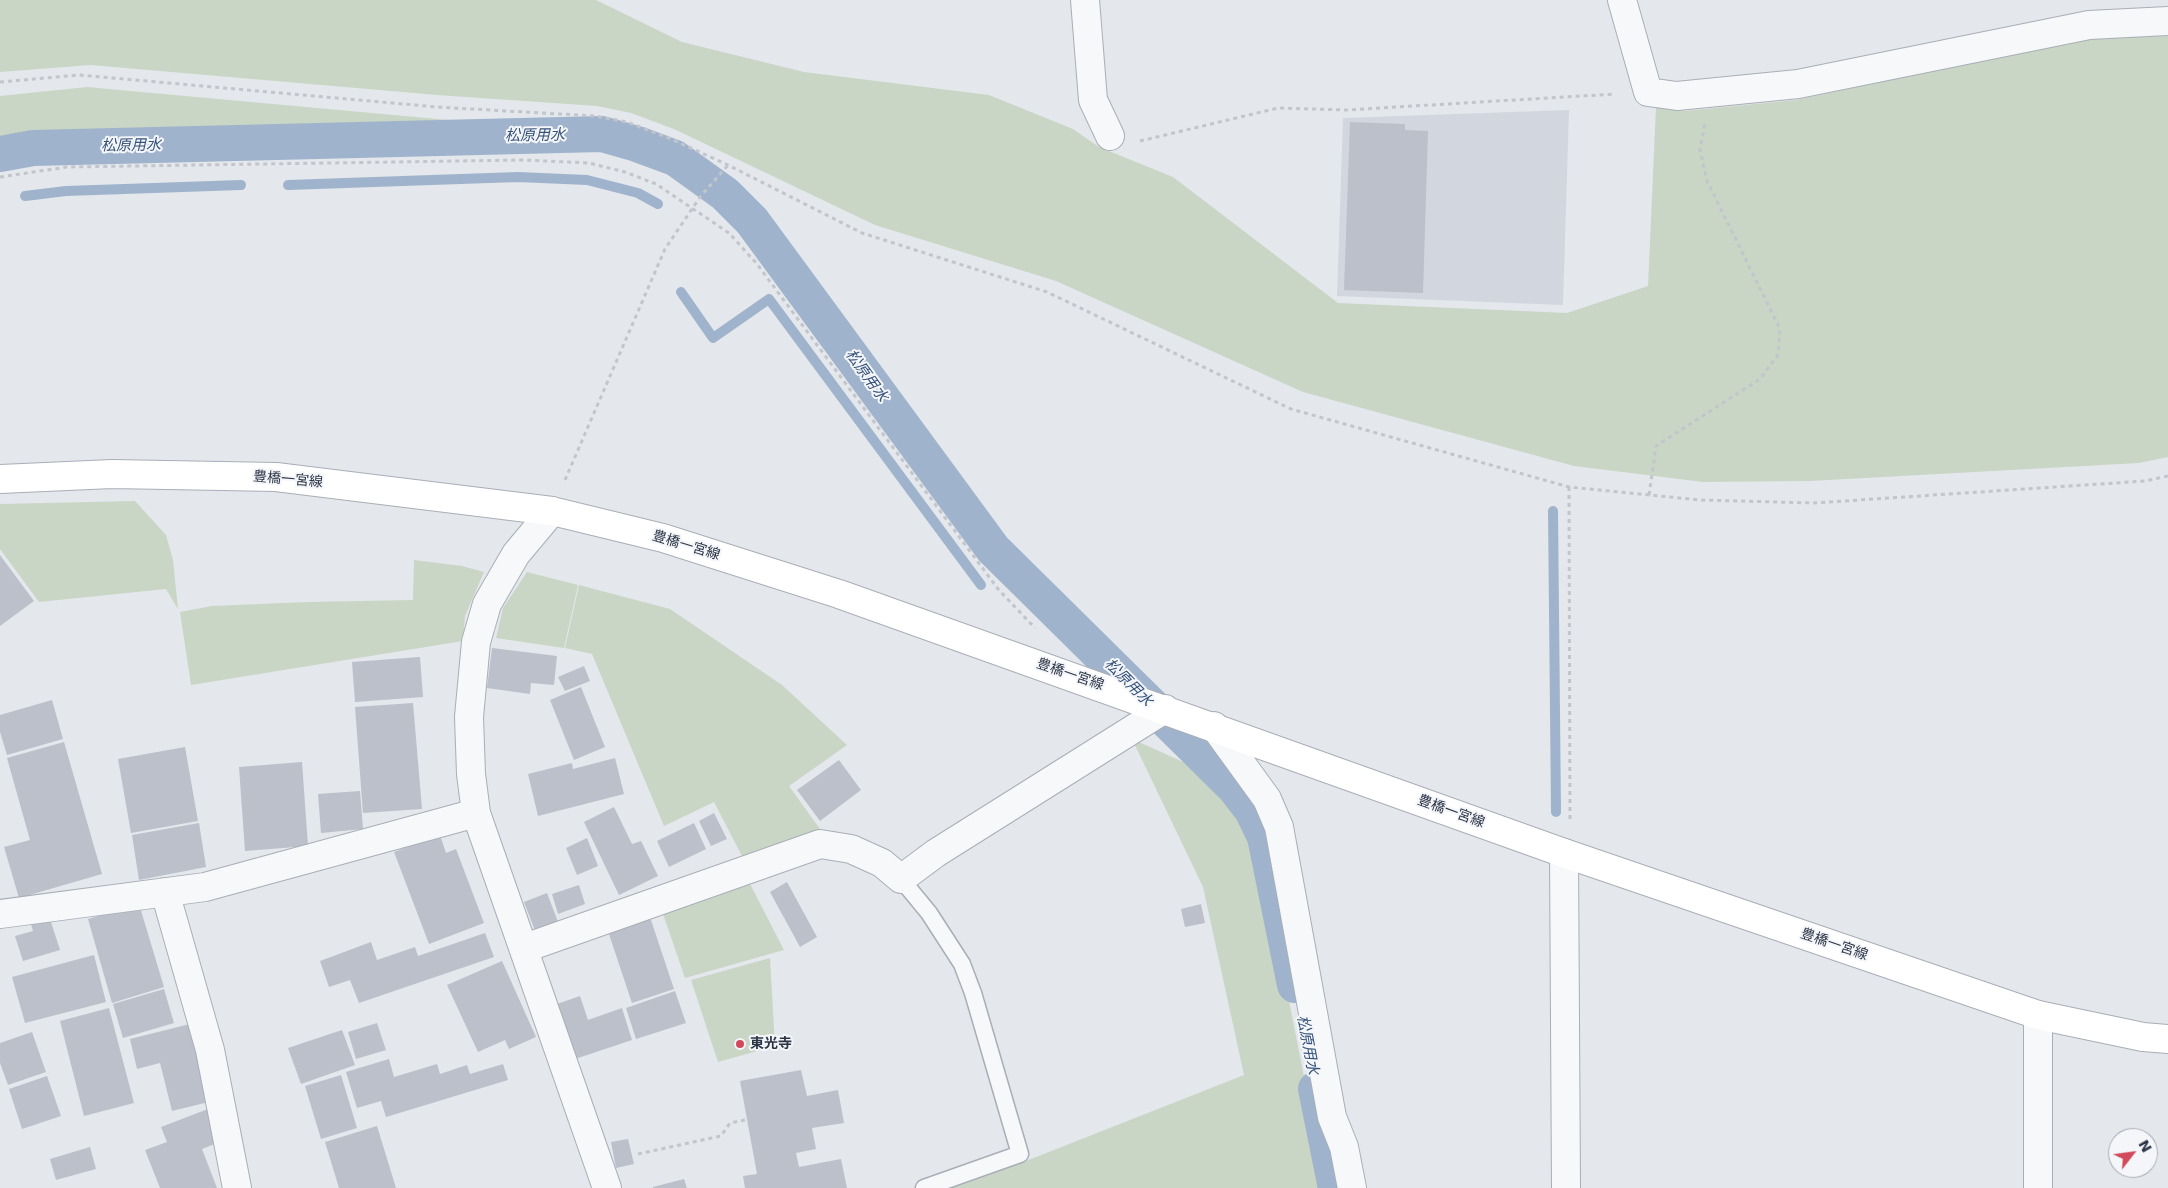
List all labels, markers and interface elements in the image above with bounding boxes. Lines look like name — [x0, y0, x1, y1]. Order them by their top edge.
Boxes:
water label: 松原用水 — [505, 126, 565, 146]
water label: 松原用水 — [101, 136, 161, 156]
water label: 松原用水 — [841, 346, 891, 406]
street label: 豊橋一宮線 — [252, 469, 324, 491]
street label: 豊橋一宮線 — [650, 528, 722, 564]
water label: 松原用水 — [1100, 655, 1156, 711]
street label: 豊橋一宮線 — [1034, 656, 1106, 694]
street label: 豊橋一宮線 — [1415, 792, 1487, 832]
street label: 豊橋一宮線 — [1798, 926, 1870, 964]
water label: 松原用水 — [1292, 1014, 1322, 1076]
place label: 東光寺 — [750, 1036, 792, 1052]
marker: 東光寺 — [734, 1038, 746, 1050]
north arrow — [2108, 1128, 2158, 1178]
text: N — [2135, 1137, 2155, 1155]

